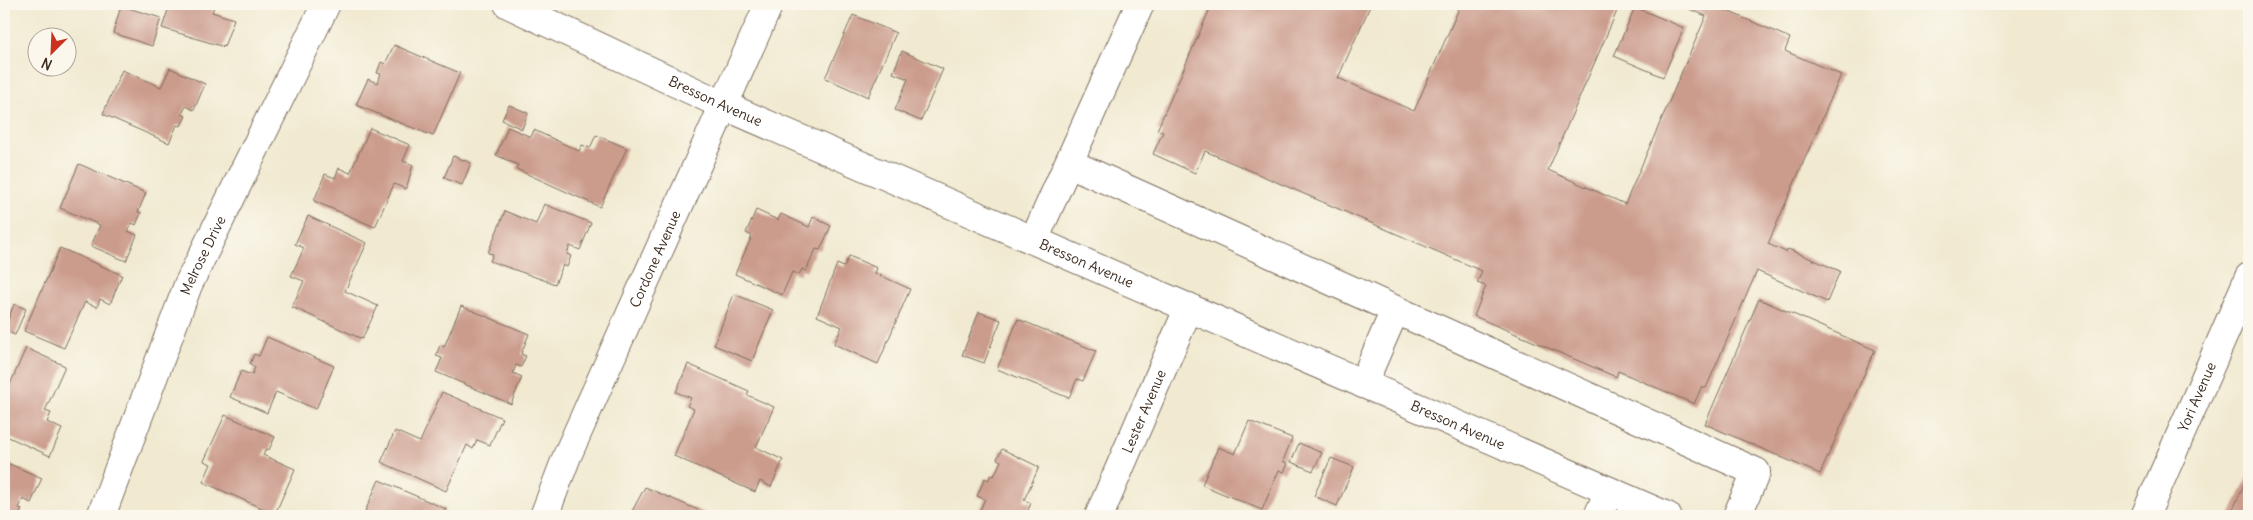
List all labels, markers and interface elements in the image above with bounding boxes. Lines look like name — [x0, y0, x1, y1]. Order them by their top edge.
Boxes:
north arrow — [28, 28, 78, 78]
text: N — [39, 54, 55, 74]
street label: Bresson Avenue — [666, 72, 765, 130]
street label: Cordone Avenue — [625, 208, 685, 310]
street label: Melrose Drive — [176, 213, 230, 297]
street label: Bresson Avenue — [1037, 235, 1136, 292]
street label: Yori Avenue — [2174, 359, 2220, 434]
street label: Lester Avenue — [1118, 367, 1170, 456]
street label: Bresson Avenue — [1408, 397, 1508, 453]

